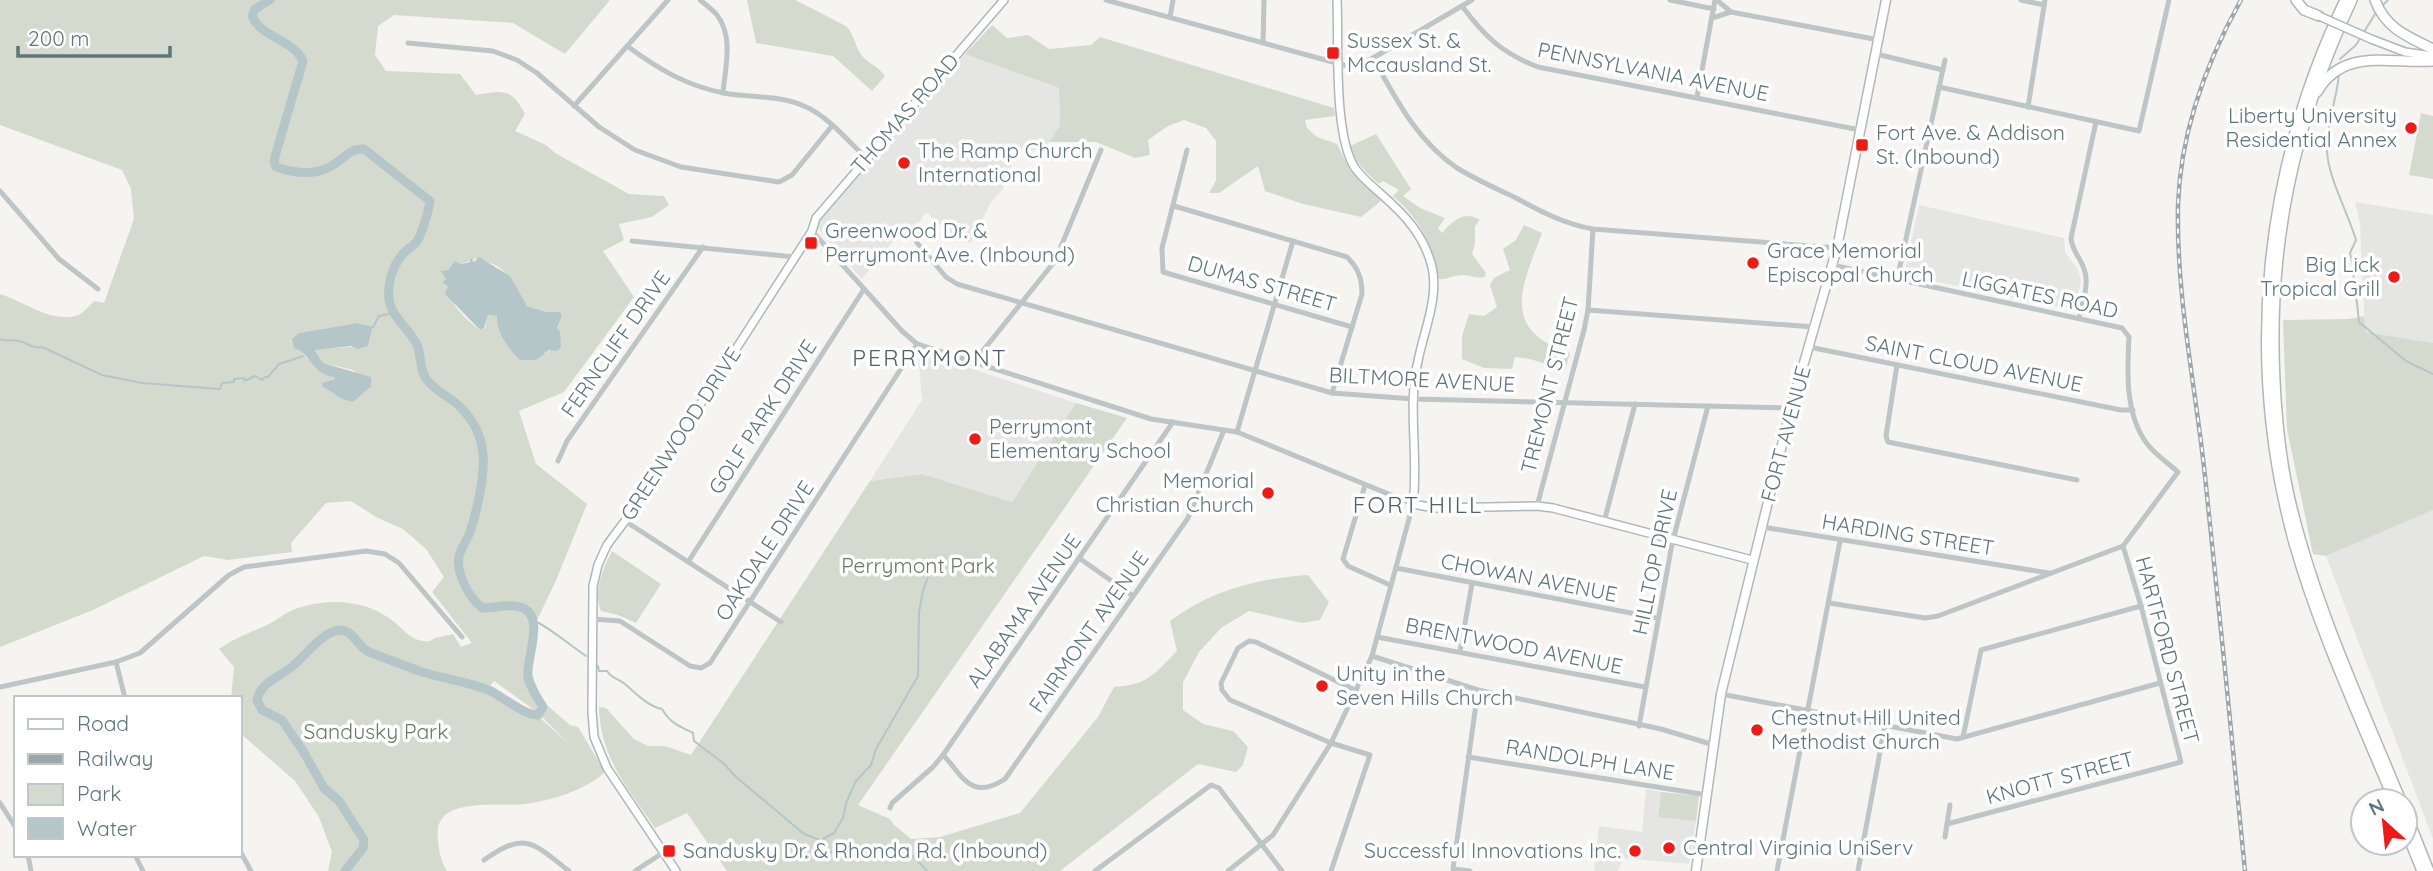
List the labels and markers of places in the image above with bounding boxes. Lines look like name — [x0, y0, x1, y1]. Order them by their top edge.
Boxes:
place label: Sussex St. & Mccausland St. — [1347, 27, 1491, 77]
marker: Sussex St. & Mccausland St. — [1325, 45, 1341, 61]
place label: Liberty University Residential Annex — [2225, 102, 2397, 152]
place label: Fort Ave. & Addison St. (Inbound) — [1876, 119, 2065, 169]
marker: Liberty University Residential Annex — [2403, 120, 2419, 136]
place label: The Ramp Church International — [918, 137, 1093, 187]
marker: Fort Ave. & Addison St. (Inbound) — [1854, 137, 1870, 153]
marker: The Ramp Church International — [896, 155, 912, 171]
place label: Greenwood Dr. & Perrymont Ave. (Inbound) — [825, 217, 1075, 267]
marker: Greenwood Dr. & Perrymont Ave. (Inbound) — [803, 235, 819, 251]
place label: Grace Memorial Episcopal Church — [1767, 237, 1934, 287]
place label: Big Lick Tropical Grill — [2260, 251, 2380, 301]
marker: Grace Memorial Episcopal Church — [1745, 255, 1761, 271]
marker: Big Lick Tropical Grill — [2386, 269, 2402, 285]
place label: Perrymont Elementary School — [989, 413, 1171, 463]
marker: Perrymont Elementary School — [967, 431, 983, 447]
place label: Memorial Christian Church — [1096, 467, 1254, 517]
marker: Memorial Christian Church — [1260, 485, 1276, 501]
place label: Unity in the Seven Hills Church — [1336, 660, 1513, 710]
marker: Unity in the Seven Hills Church — [1314, 678, 1330, 694]
place label: Chestnut Hill United Methodist Church — [1771, 704, 1961, 754]
marker: Chestnut Hill United Methodist Church — [1749, 722, 1765, 738]
place label: Central Virginia UniServ — [1683, 834, 1913, 860]
place label: Sandusky Dr. & Rhonda Rd. (Inbound) — [683, 837, 1047, 863]
place label: Successful Innovations Inc. — [1364, 837, 1621, 863]
marker: Central Virginia UniServ — [1661, 840, 1677, 856]
marker: Sandusky Dr. & Rhonda Rd. (Inbound) — [661, 843, 677, 859]
marker: Successful Innovations Inc. — [1627, 843, 1643, 859]

